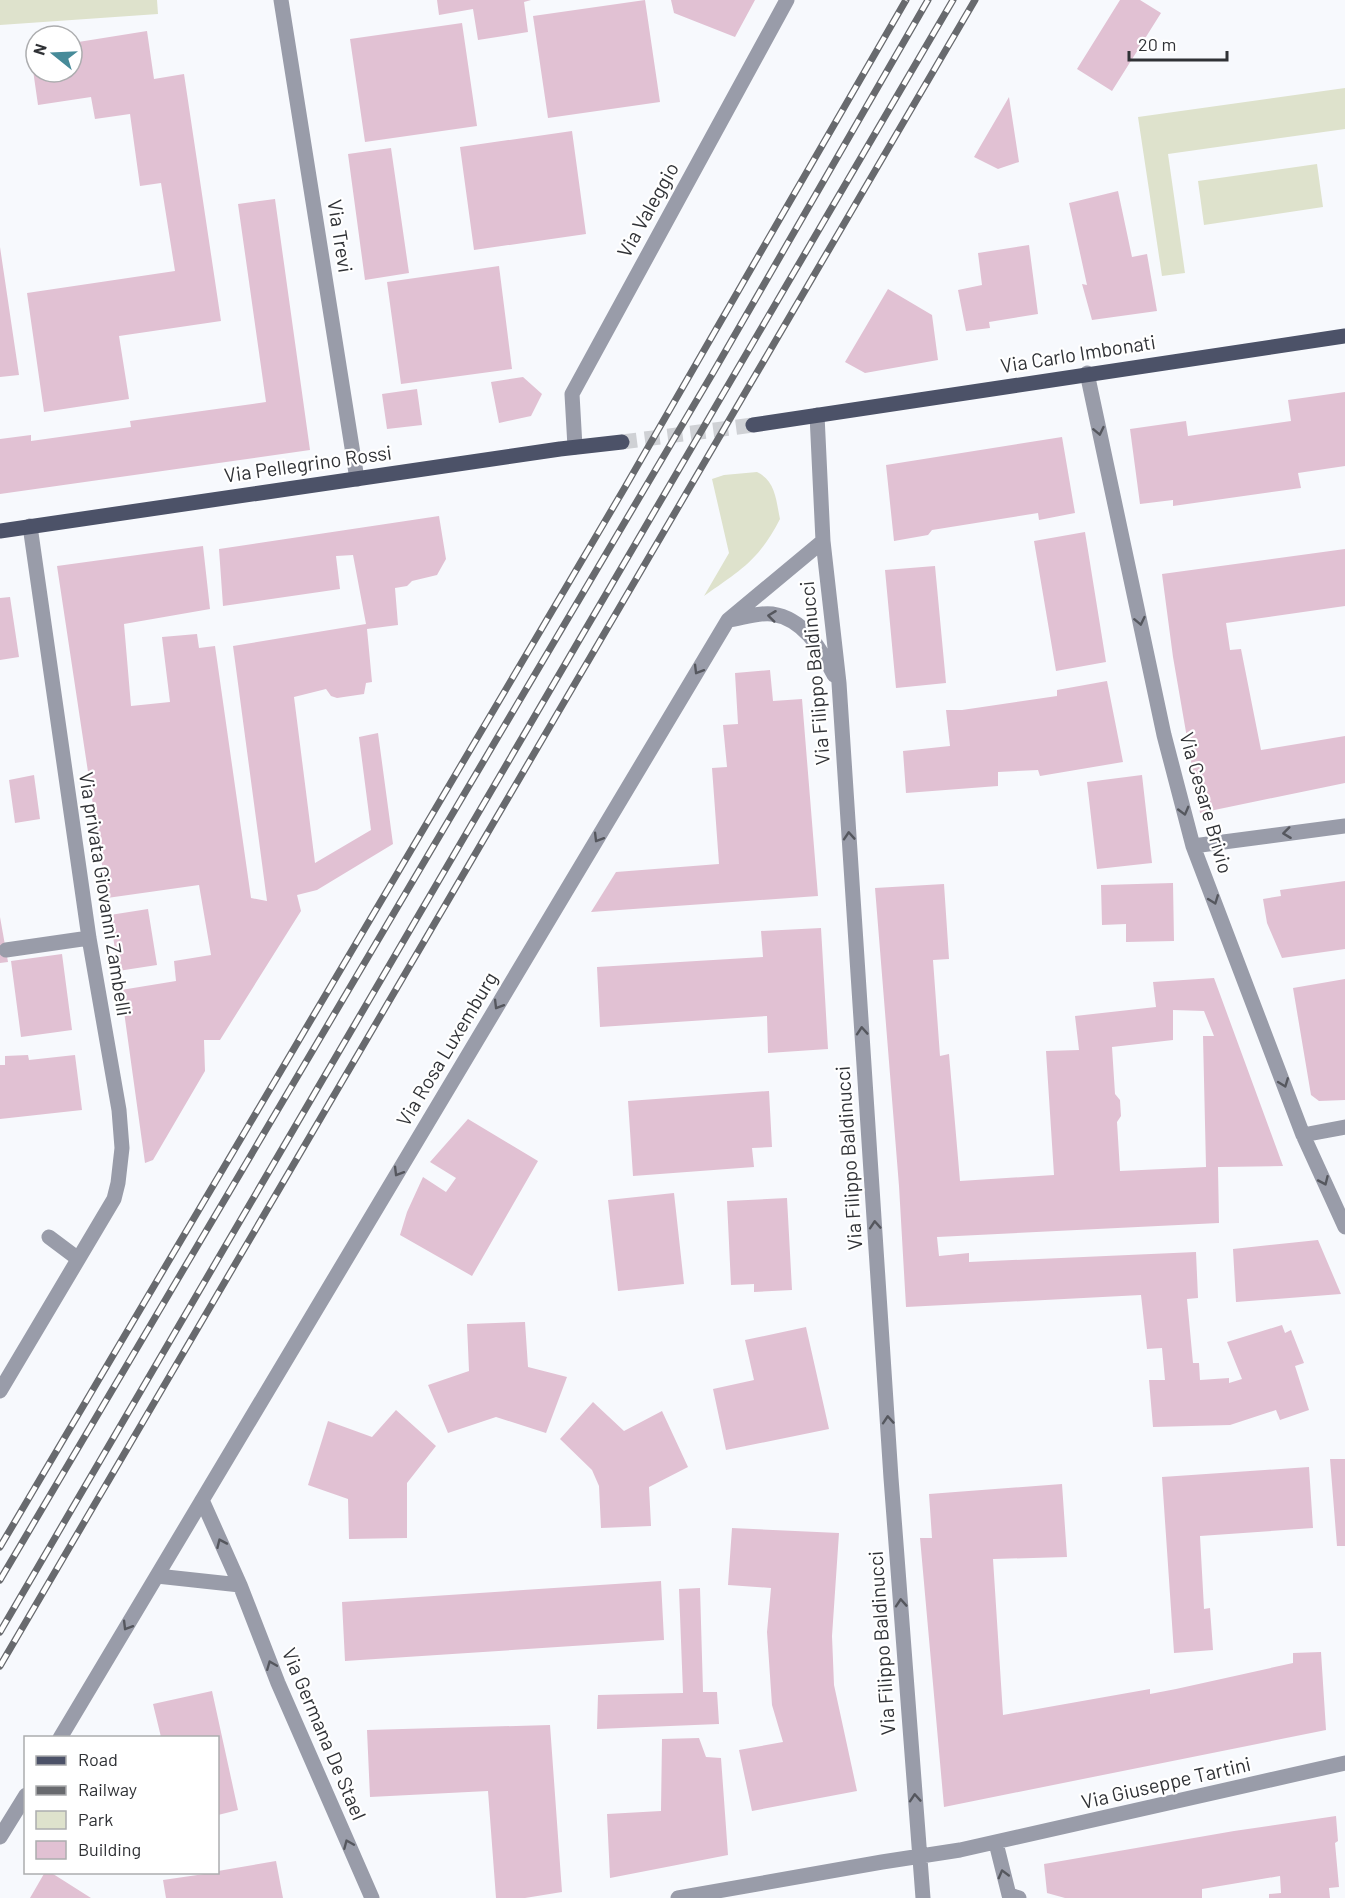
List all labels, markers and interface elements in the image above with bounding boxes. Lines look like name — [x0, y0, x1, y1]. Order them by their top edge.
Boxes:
north arrow — [24, 24, 84, 84]
scale bar — [1129, 24, 1226, 62]
text: 20 m — [1138, 33, 1176, 55]
text: N — [29, 41, 50, 57]
street label: Via Valeggio — [611, 158, 683, 261]
street label: Via Trevi — [323, 198, 359, 274]
street label: Via Carlo Imbonati — [999, 329, 1157, 377]
one-way arrow — [1092, 425, 1105, 435]
street label: Via Pellegrino Rossi — [223, 439, 393, 487]
street label: Via Filippo Baldinucci — [794, 580, 834, 766]
one-way arrow — [767, 610, 777, 623]
one-way arrow — [1133, 616, 1146, 626]
one-way arrow — [694, 664, 706, 674]
street label: Via Cesare Brivio — [1175, 729, 1239, 876]
street label: Via privata Giovanni Zambelli — [75, 770, 137, 1018]
one-way arrow — [1177, 806, 1190, 816]
one-way arrow — [1282, 827, 1292, 839]
one-way arrow — [594, 831, 606, 842]
one-way arrow — [842, 832, 855, 841]
one-way arrow — [1207, 895, 1220, 905]
street label: Via Rosa Luxemburg — [391, 967, 502, 1130]
one-way arrow — [494, 999, 505, 1009]
one-way arrow — [855, 1026, 868, 1035]
street label: Via Filippo Baldinucci — [830, 1065, 866, 1251]
one-way arrow — [1276, 1077, 1289, 1087]
one-way arrow — [394, 1166, 405, 1176]
one-way arrow — [1317, 1174, 1329, 1185]
one-way arrow — [868, 1221, 881, 1230]
one-way arrow — [881, 1415, 894, 1424]
one-way arrow — [216, 1538, 228, 1549]
street label: Via Filippo Baldinucci — [863, 1550, 899, 1736]
one-way arrow — [894, 1599, 907, 1608]
one-way arrow — [122, 1620, 134, 1630]
street label: Via Germana De Stael — [278, 1644, 372, 1823]
one-way arrow — [266, 1660, 278, 1671]
legend — [24, 1736, 219, 1874]
text: Road — [78, 1748, 118, 1770]
street label: Via Giuseppe Tartini — [1079, 1751, 1253, 1813]
text: Railway — [78, 1778, 137, 1800]
one-way arrow — [909, 1793, 922, 1802]
text: Park — [78, 1808, 113, 1830]
text: Building — [78, 1838, 141, 1860]
one-way arrow — [343, 1840, 355, 1851]
one-way arrow — [998, 1869, 1010, 1880]

